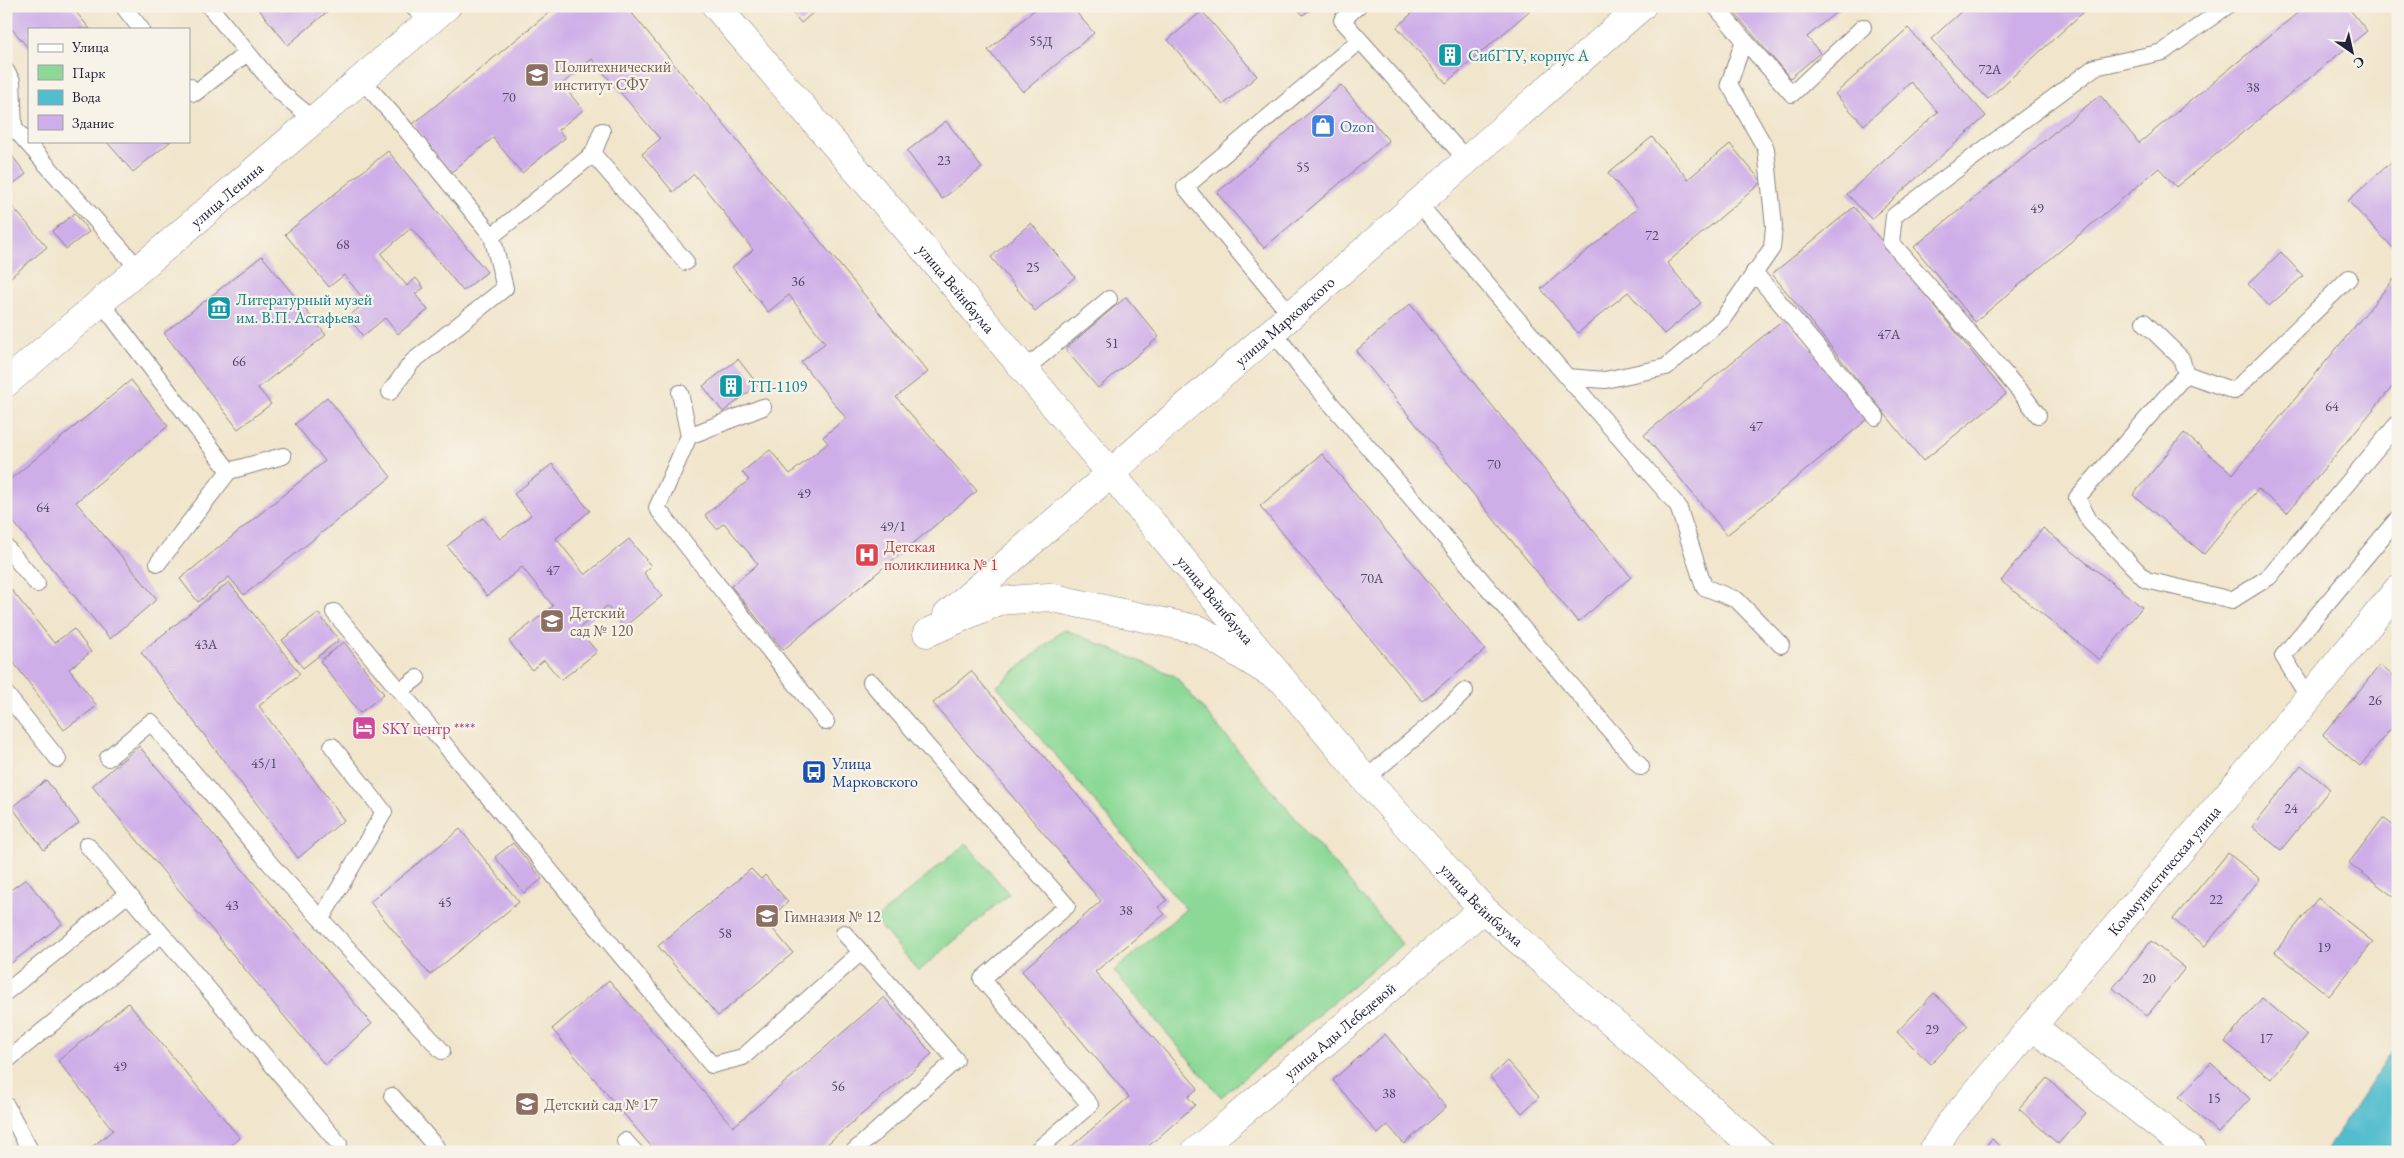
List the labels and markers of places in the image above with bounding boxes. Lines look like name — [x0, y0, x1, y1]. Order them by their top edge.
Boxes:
building icon: СибГТУ, корпус А — [1437, 42, 1463, 68]
place label: СибГТУ, корпус А — [1468, 45, 1590, 66]
place label: Политехнический институт СФУ — [554, 56, 672, 95]
school or university icon: Политехнический институт СФУ — [524, 62, 550, 88]
shop icon: Ozon — [1310, 113, 1336, 139]
place label: Ozon — [1340, 116, 1375, 137]
place label: Литературный музей им. В.П. Астафьева — [236, 289, 373, 328]
museum icon: Литературный музей им. В.П. Астафьева — [206, 295, 232, 321]
building icon: ТП-1109 — [718, 373, 744, 399]
place label: ТП-1109 — [748, 376, 807, 397]
place label: Детская поликлиника № 1 — [884, 536, 998, 575]
hospital icon: Детская поликлиника № 1 — [854, 542, 880, 568]
place label: Детский сад № 120 — [570, 602, 634, 641]
school or university icon: Детский сад № 120 — [539, 608, 565, 634]
hotel icon: SKY центр **** — [351, 715, 377, 741]
place label: SKY центр **** — [382, 718, 475, 739]
place label: Улица Марковского — [831, 753, 918, 792]
bus stop icon: Улица Марковского — [801, 759, 827, 785]
school or university icon: Гимназия № 12 — [754, 903, 780, 929]
place label: Гимназия № 12 — [784, 906, 881, 927]
school or university icon: Детский сад № 17 — [514, 1091, 540, 1117]
place label: Детский сад № 17 — [544, 1094, 658, 1115]

